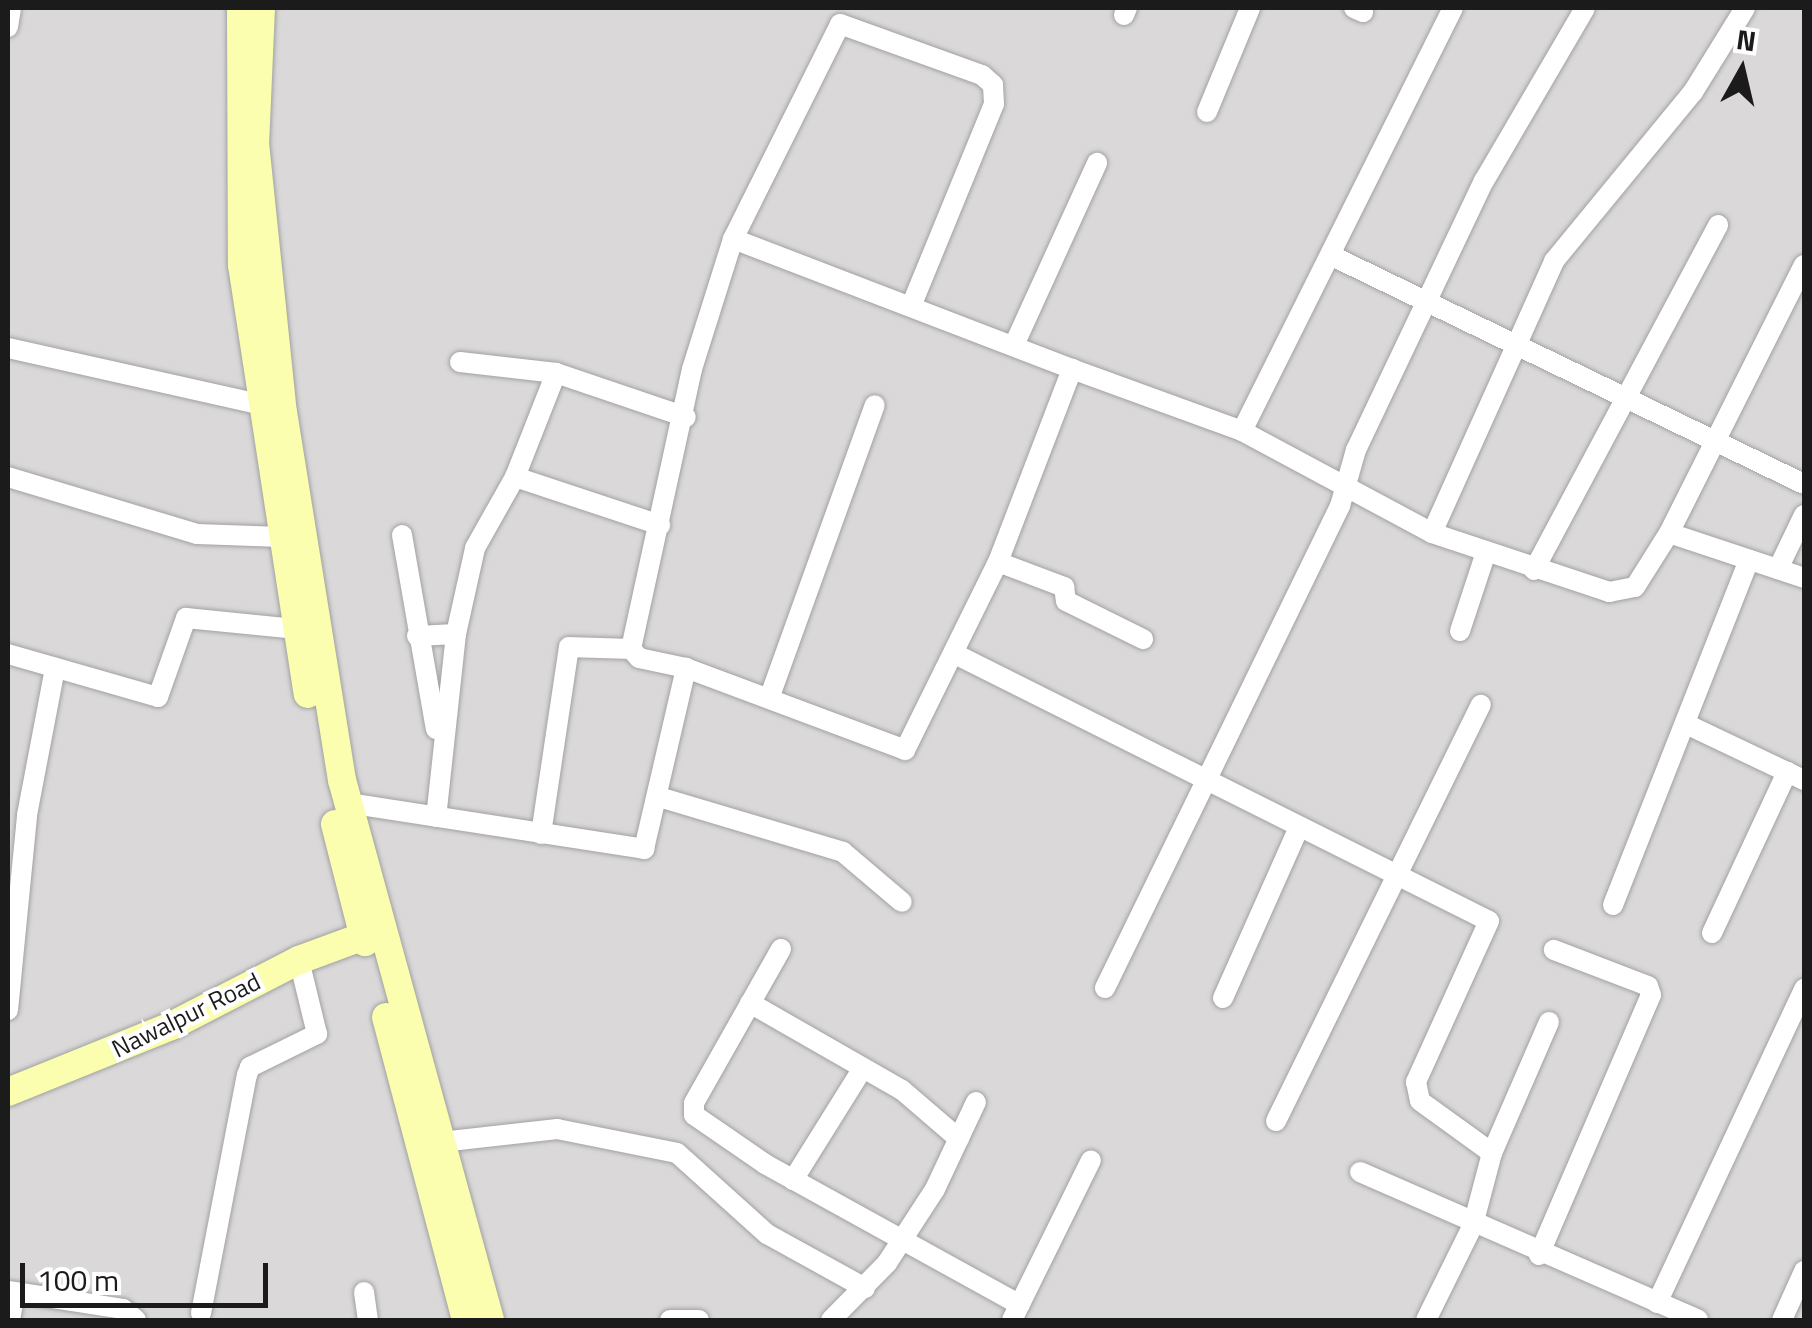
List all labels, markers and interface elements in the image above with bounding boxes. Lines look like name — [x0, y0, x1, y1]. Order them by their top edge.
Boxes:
text: N — [1734, 17, 1759, 62]
north arrow — [1692, 20, 1792, 120]
street label: Nawalpur Road — [107, 966, 265, 1064]
scale bar — [25, 1243, 272, 1305]
text: 100 m — [37, 1257, 119, 1303]

